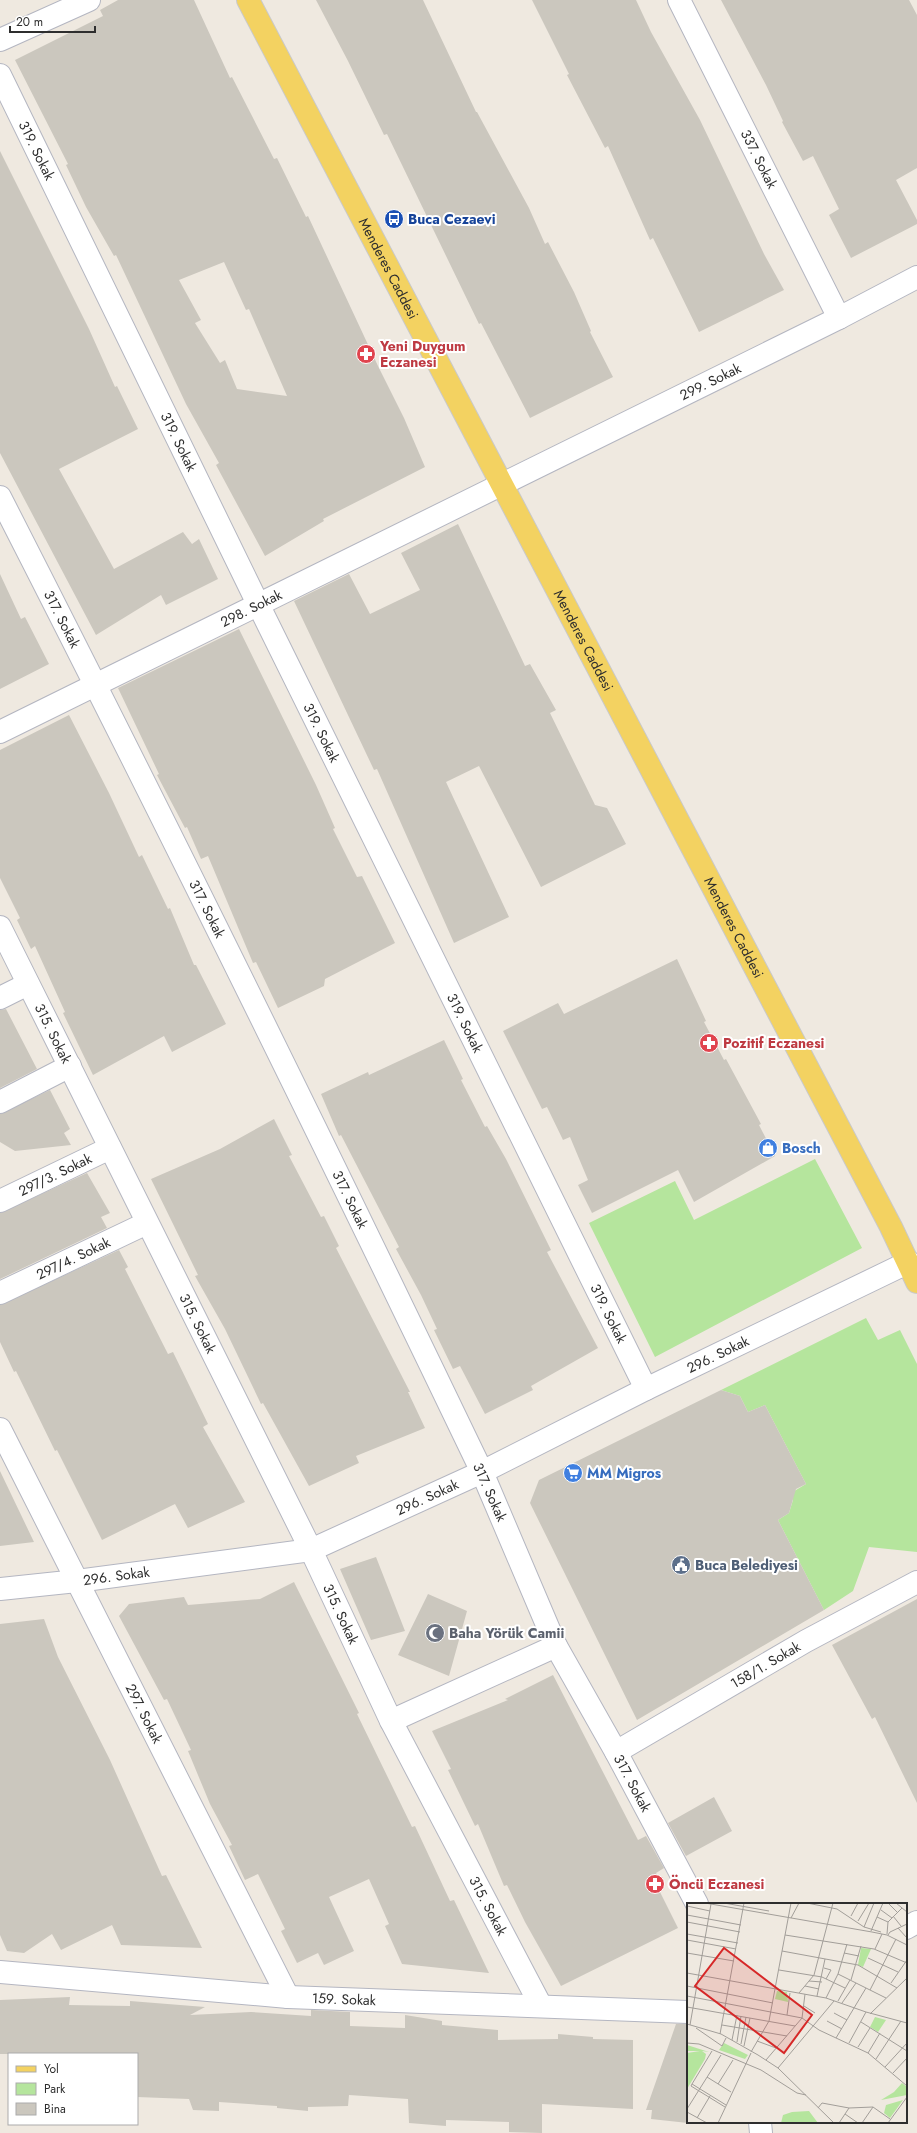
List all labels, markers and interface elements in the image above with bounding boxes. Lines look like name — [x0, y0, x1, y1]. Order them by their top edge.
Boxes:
scale bar — [10, 8, 95, 34]
text: 20 m — [16, 13, 43, 31]
street label: 319. Sokak — [14, 117, 60, 184]
street label: 337. Sokak — [736, 126, 783, 193]
bus stop icon: Buca Cezaevi — [383, 208, 405, 230]
place label: Buca Cezaevi — [408, 209, 496, 229]
street label: Menderes Caddesi — [354, 214, 423, 322]
place label: Yeni Duygum Eczanesi — [379, 336, 465, 372]
pharmacy icon: Yeni Duygum Eczanesi — [355, 343, 377, 365]
street label: 299. Sokak — [676, 358, 745, 405]
street label: 319. Sokak — [156, 409, 202, 476]
street label: 298. Sokak — [217, 584, 286, 632]
street label: Menderes Caddesi — [549, 586, 618, 694]
street label: 317. Sokak — [39, 587, 86, 652]
street label: 319. Sokak — [298, 700, 345, 766]
street label: Menderes Caddesi — [699, 873, 769, 981]
street label: 317. Sokak — [184, 876, 231, 942]
street label: 319. Sokak — [442, 990, 489, 1057]
street label: 315. Sokak — [30, 1000, 77, 1068]
pharmacy icon: Pozitif Eczanesi — [698, 1032, 720, 1054]
place label: Pozitif Eczanesi — [723, 1033, 825, 1053]
shop icon: Bosch — [757, 1137, 779, 1159]
place label: Bosch — [782, 1138, 821, 1158]
street label: 297/3. Sokak — [15, 1148, 96, 1201]
street label: 317. Sokak — [327, 1167, 373, 1233]
street label: 297/4. Sokak — [33, 1232, 114, 1284]
street label: 319. Sokak — [586, 1280, 632, 1347]
street label: 315. Sokak — [174, 1290, 222, 1358]
street label: 296. Sokak — [683, 1330, 753, 1378]
street label: 317. Sokak — [468, 1459, 512, 1525]
supermarket icon: MM Migros — [562, 1462, 584, 1484]
place label: MM Migros — [587, 1463, 662, 1483]
street label: 296. Sokak — [392, 1474, 462, 1520]
public building icon: Buca Belediyesi — [670, 1554, 692, 1576]
place label: Buca Belediyesi — [695, 1555, 798, 1575]
street label: 296. Sokak — [82, 1561, 152, 1590]
street label: 315. Sokak — [318, 1580, 364, 1648]
mosque icon: Baha Yörük Camii — [424, 1622, 446, 1644]
place label: Baha Yörük Camii — [449, 1623, 564, 1643]
street label: 158/1. Sokak — [727, 1636, 805, 1693]
street label: 297. Sokak — [121, 1680, 168, 1747]
street label: 317. Sokak — [609, 1751, 656, 1816]
street label: 315. Sokak — [464, 1873, 513, 1940]
pharmacy icon: Öncü Eczanesi — [644, 1873, 666, 1895]
place label: Öncü Eczanesi — [669, 1874, 764, 1894]
inset map — [687, 1903, 907, 2123]
street label: 159. Sokak — [311, 1988, 377, 2010]
legend — [8, 2053, 138, 2125]
text: Yol — [44, 2060, 59, 2078]
text: Park — [44, 2080, 66, 2098]
text: Bina — [44, 2100, 66, 2118]

